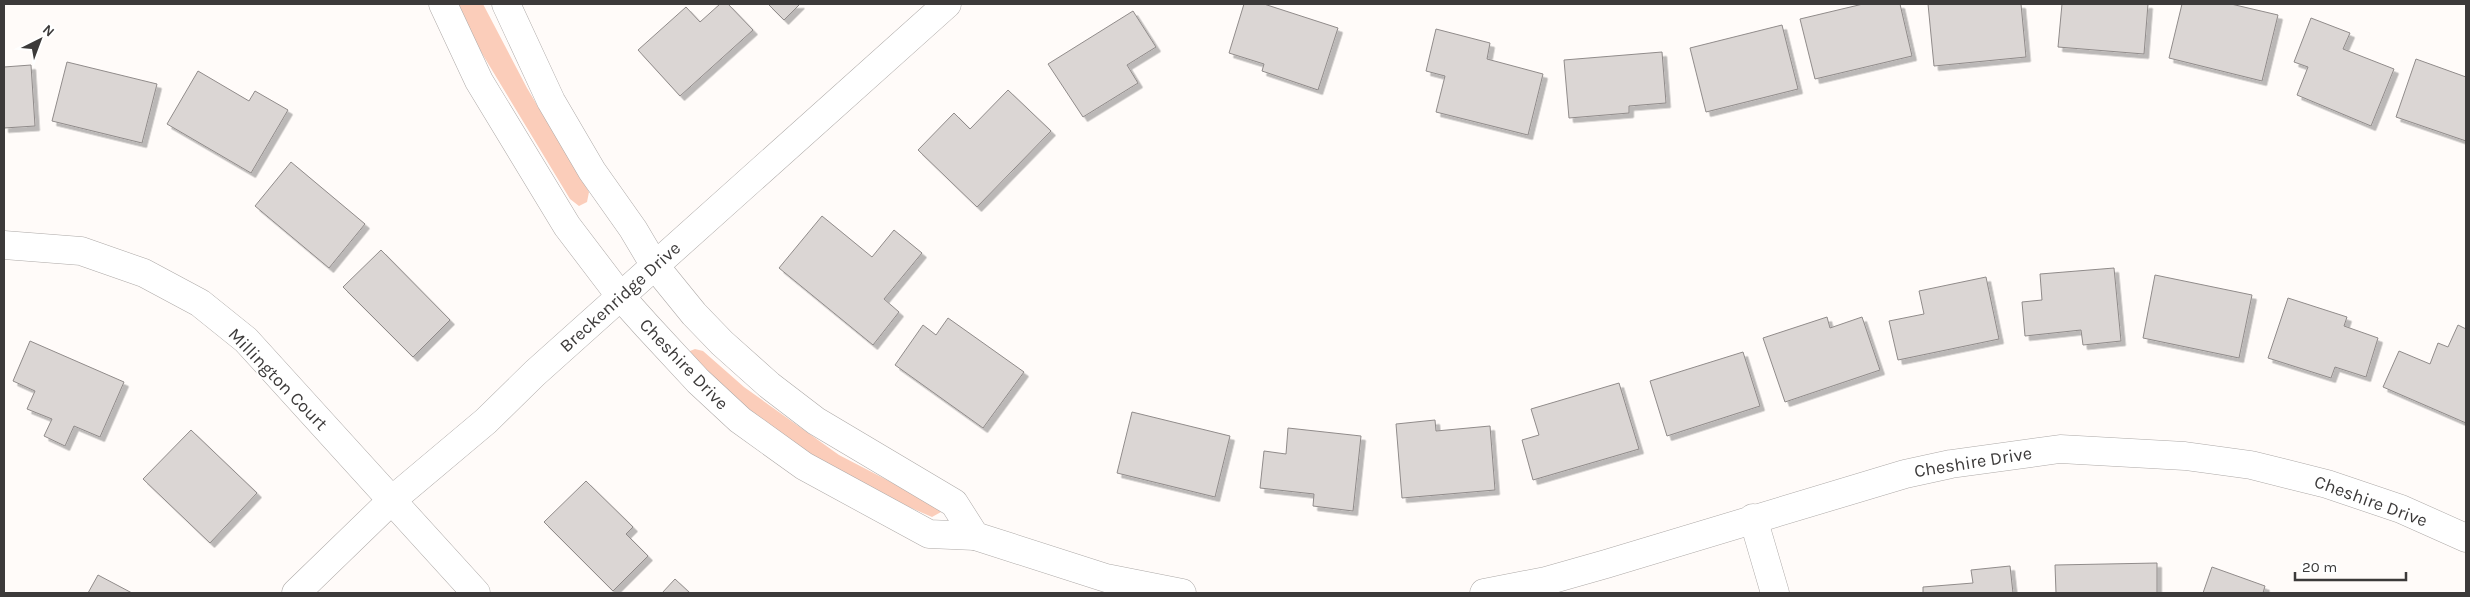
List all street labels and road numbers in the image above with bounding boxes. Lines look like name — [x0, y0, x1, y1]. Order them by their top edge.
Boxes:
street label: Breckenridge Drive — [555, 237, 685, 357]
street label: Cheshire Drive — [635, 314, 733, 414]
street label: Millington Court — [224, 323, 333, 435]
street label: Cheshire Drive — [1913, 442, 2033, 482]
street label: Cheshire Drive — [2311, 470, 2431, 532]

